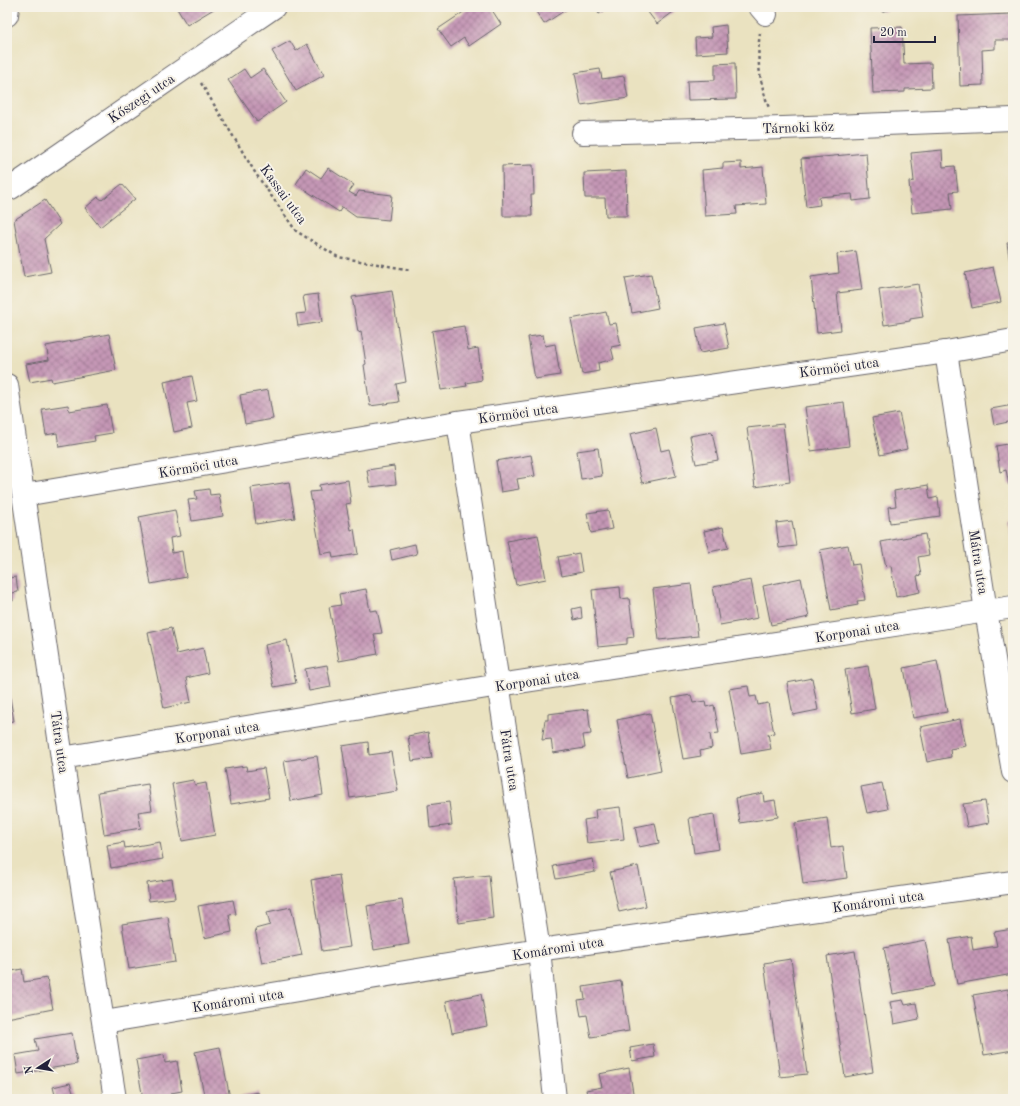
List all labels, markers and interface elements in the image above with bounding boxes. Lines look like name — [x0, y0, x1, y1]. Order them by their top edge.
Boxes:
scale bar — [874, 18, 935, 44]
text: 20 m — [880, 27, 907, 39]
street label: Kőszegi utca — [106, 71, 177, 126]
street label: Tárnoki köz — [762, 120, 834, 136]
street label: Kassai utca — [257, 162, 309, 227]
street label: Körmöci utca — [798, 355, 880, 381]
street label: Körmöci utca — [477, 401, 559, 427]
street label: Körmöci utca — [157, 453, 239, 481]
street label: Mátra utca — [966, 529, 990, 596]
street label: Korponai utca — [814, 618, 900, 646]
street label: Korponai utca — [494, 667, 580, 695]
street label: Tátra utca — [48, 710, 70, 774]
street label: Korponai utca — [174, 719, 260, 747]
street label: Fátra utca — [497, 728, 521, 792]
street label: Komáromi utca — [831, 889, 925, 915]
street label: Komáromi utca — [511, 935, 605, 963]
street label: Komáromi utca — [191, 987, 285, 1015]
north arrow — [18, 1048, 58, 1088]
text: N — [23, 1064, 36, 1075]

